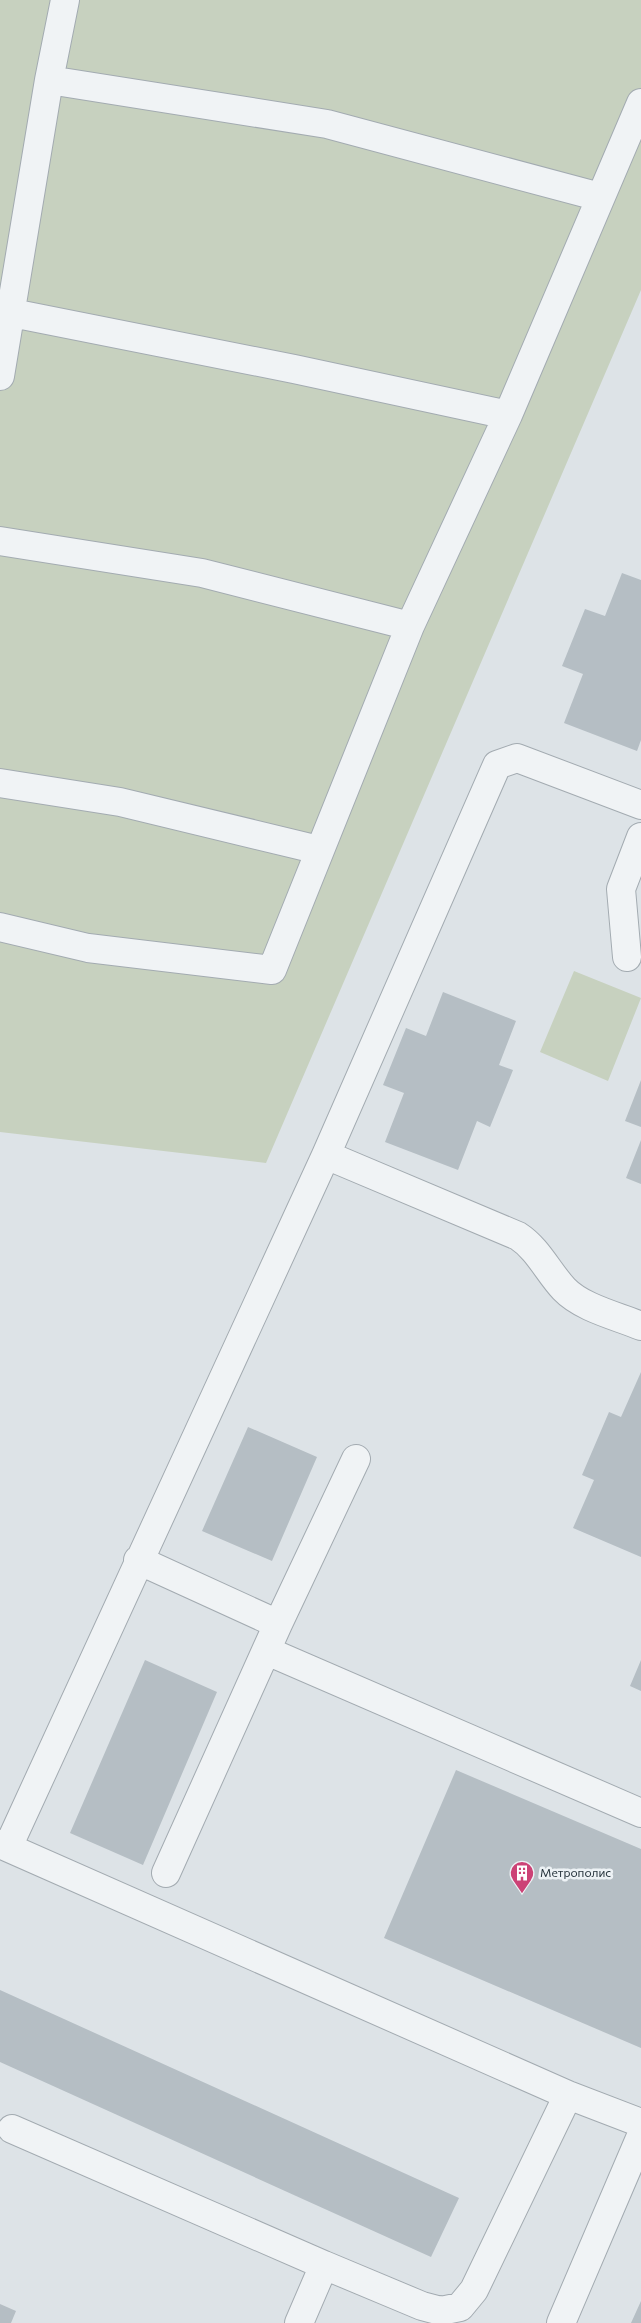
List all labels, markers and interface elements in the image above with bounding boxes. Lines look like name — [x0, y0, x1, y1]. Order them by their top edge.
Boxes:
building icon: Метрополис — [509, 1860, 535, 1894]
place label: Метрополис — [540, 1865, 611, 1879]

